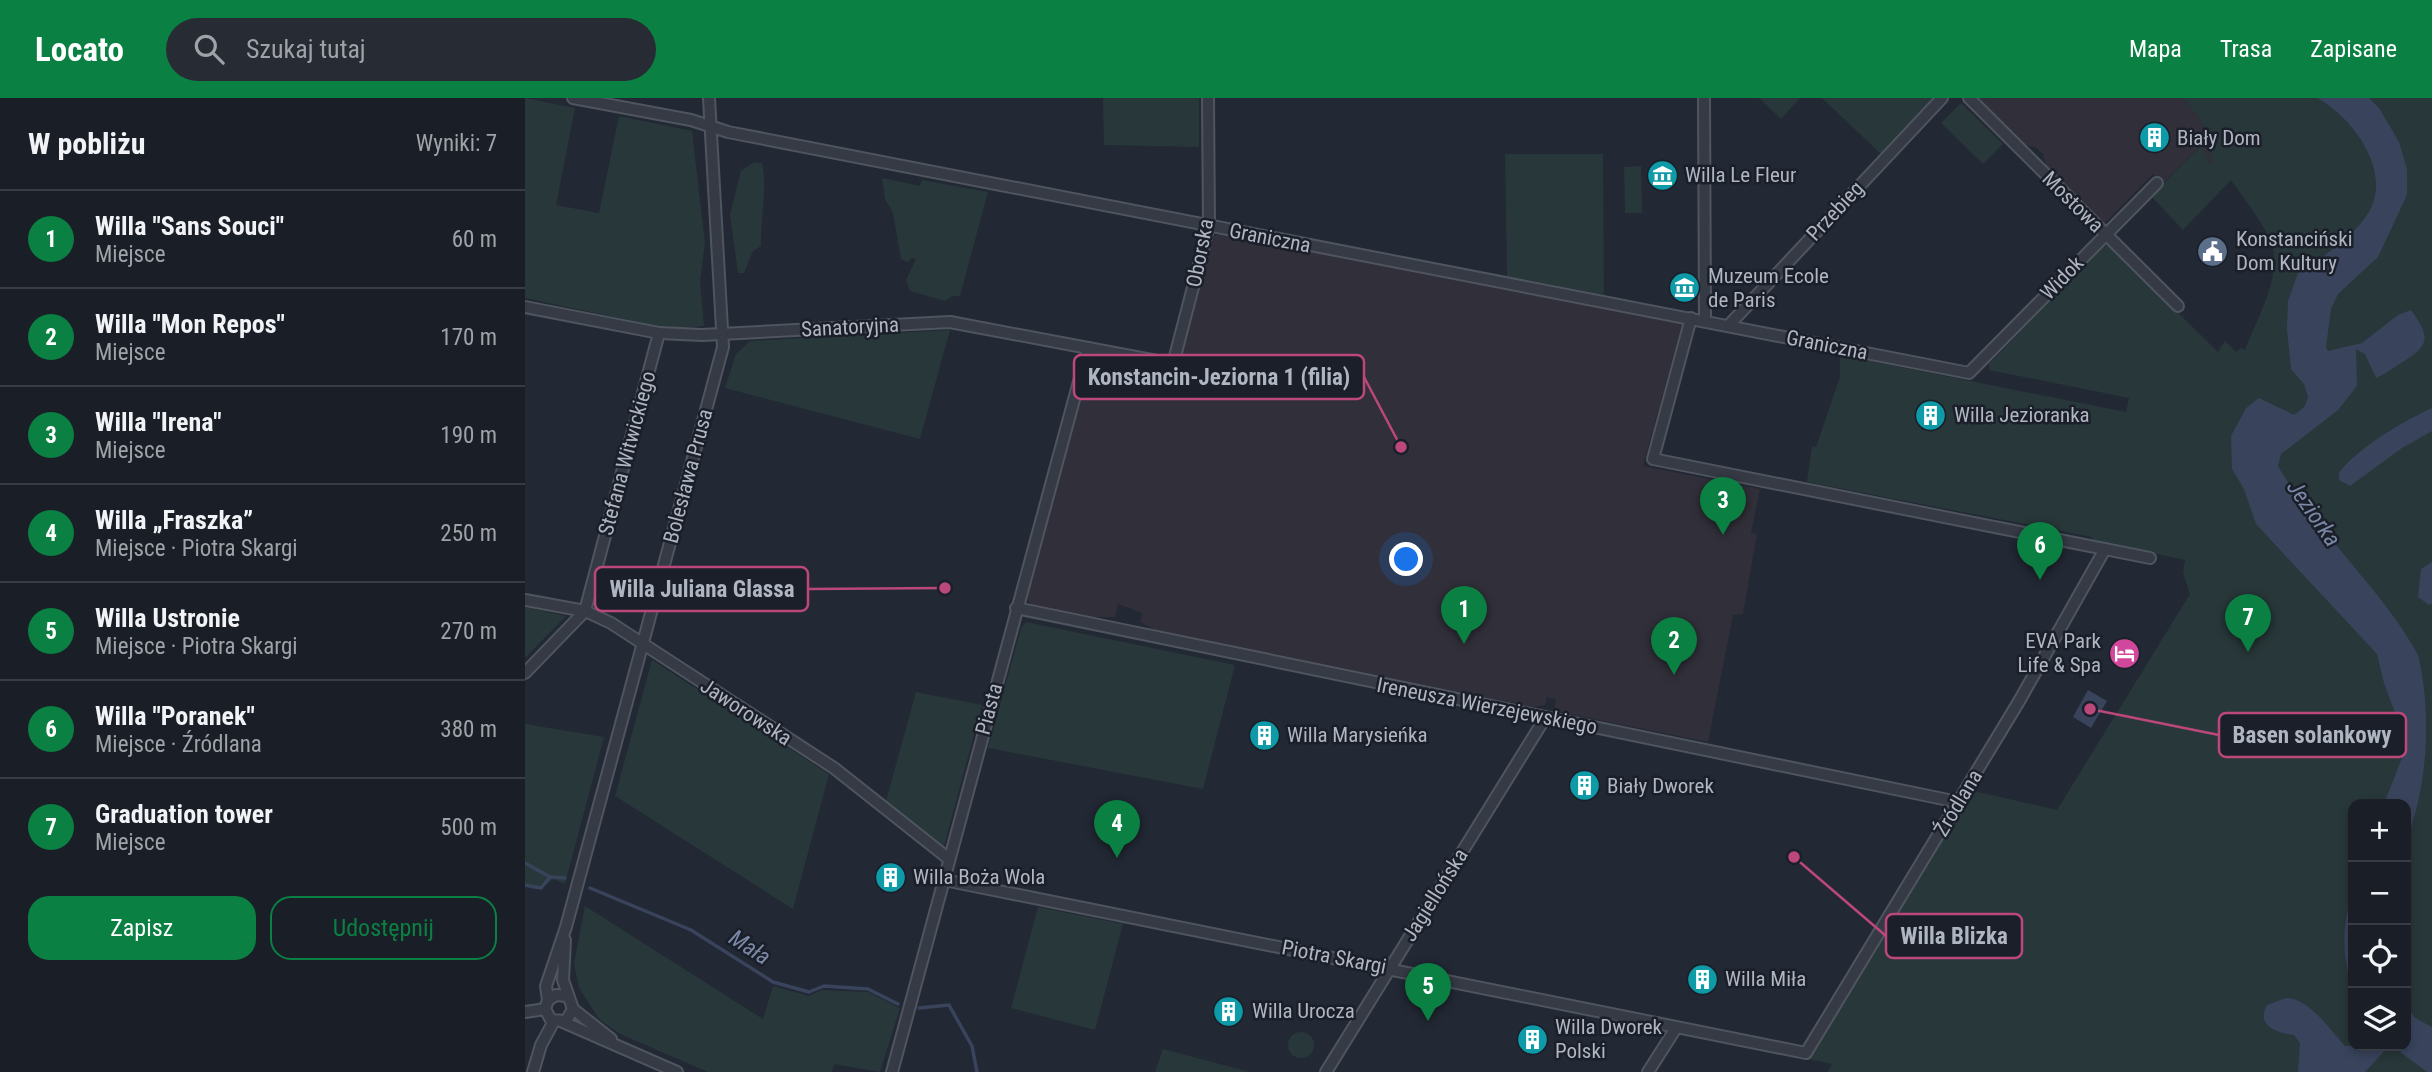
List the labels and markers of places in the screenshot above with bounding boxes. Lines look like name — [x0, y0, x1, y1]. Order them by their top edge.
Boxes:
building icon: Biały Dom — [2137, 121, 2171, 155]
place label: Biały Dom — [2177, 126, 2261, 150]
museum icon: Willa Le Fleur — [1645, 158, 1679, 192]
place label: Willa Le Fleur — [1685, 163, 1796, 187]
place label: Konstanciński Dom Kultury — [2236, 227, 2352, 275]
public building icon: Konstanciński Dom Kultury — [2196, 234, 2230, 268]
place label: Muzeum Ecole de Paris — [1708, 264, 1829, 312]
museum icon: Muzeum Ecole de Paris — [1668, 271, 1702, 305]
callout: Konstancin-Jeziorna 1 (filia) — [1074, 355, 1364, 399]
building icon: Willa Jezioranka — [1914, 398, 1948, 432]
place label: Willa Jezioranka — [1954, 403, 2090, 427]
pin: 3 — [1700, 477, 1746, 535]
pin: 6 — [2017, 522, 2063, 580]
callout: Willa Juliana Glassa — [595, 567, 808, 611]
pin: 1 — [1441, 586, 1487, 644]
pin: 7 — [2225, 594, 2271, 652]
pin: 2 — [1651, 617, 1697, 675]
place label: EVA Park Life & Spa — [2018, 629, 2102, 677]
hotel icon: EVA Park Life & Spa — [2107, 636, 2141, 670]
callout: Basen solankowy — [2219, 713, 2406, 757]
building icon: Willa Marysieńka — [1247, 718, 1281, 752]
place label: Willa Marysieńka — [1287, 723, 1428, 747]
building icon: Biały Dworek — [1567, 769, 1601, 803]
place label: Biały Dworek — [1607, 774, 1714, 798]
pin: 4 — [1094, 800, 1140, 858]
building icon: Willa Boża Wola — [873, 860, 907, 894]
place label: Willa Boża Wola — [913, 865, 1045, 889]
callout: Willa Blizka — [1886, 914, 2022, 958]
building icon: Willa Miła — [1685, 962, 1719, 996]
pin: 5 — [1405, 963, 1451, 1021]
place label: Willa Miła — [1725, 967, 1806, 991]
building icon: Willa Urocza — [1212, 994, 1246, 1028]
place label: Willa Urocza — [1252, 999, 1355, 1023]
place label: Willa Dworek Polski — [1555, 1015, 1663, 1063]
building icon: Willa Dworek Polski — [1515, 1022, 1549, 1056]

